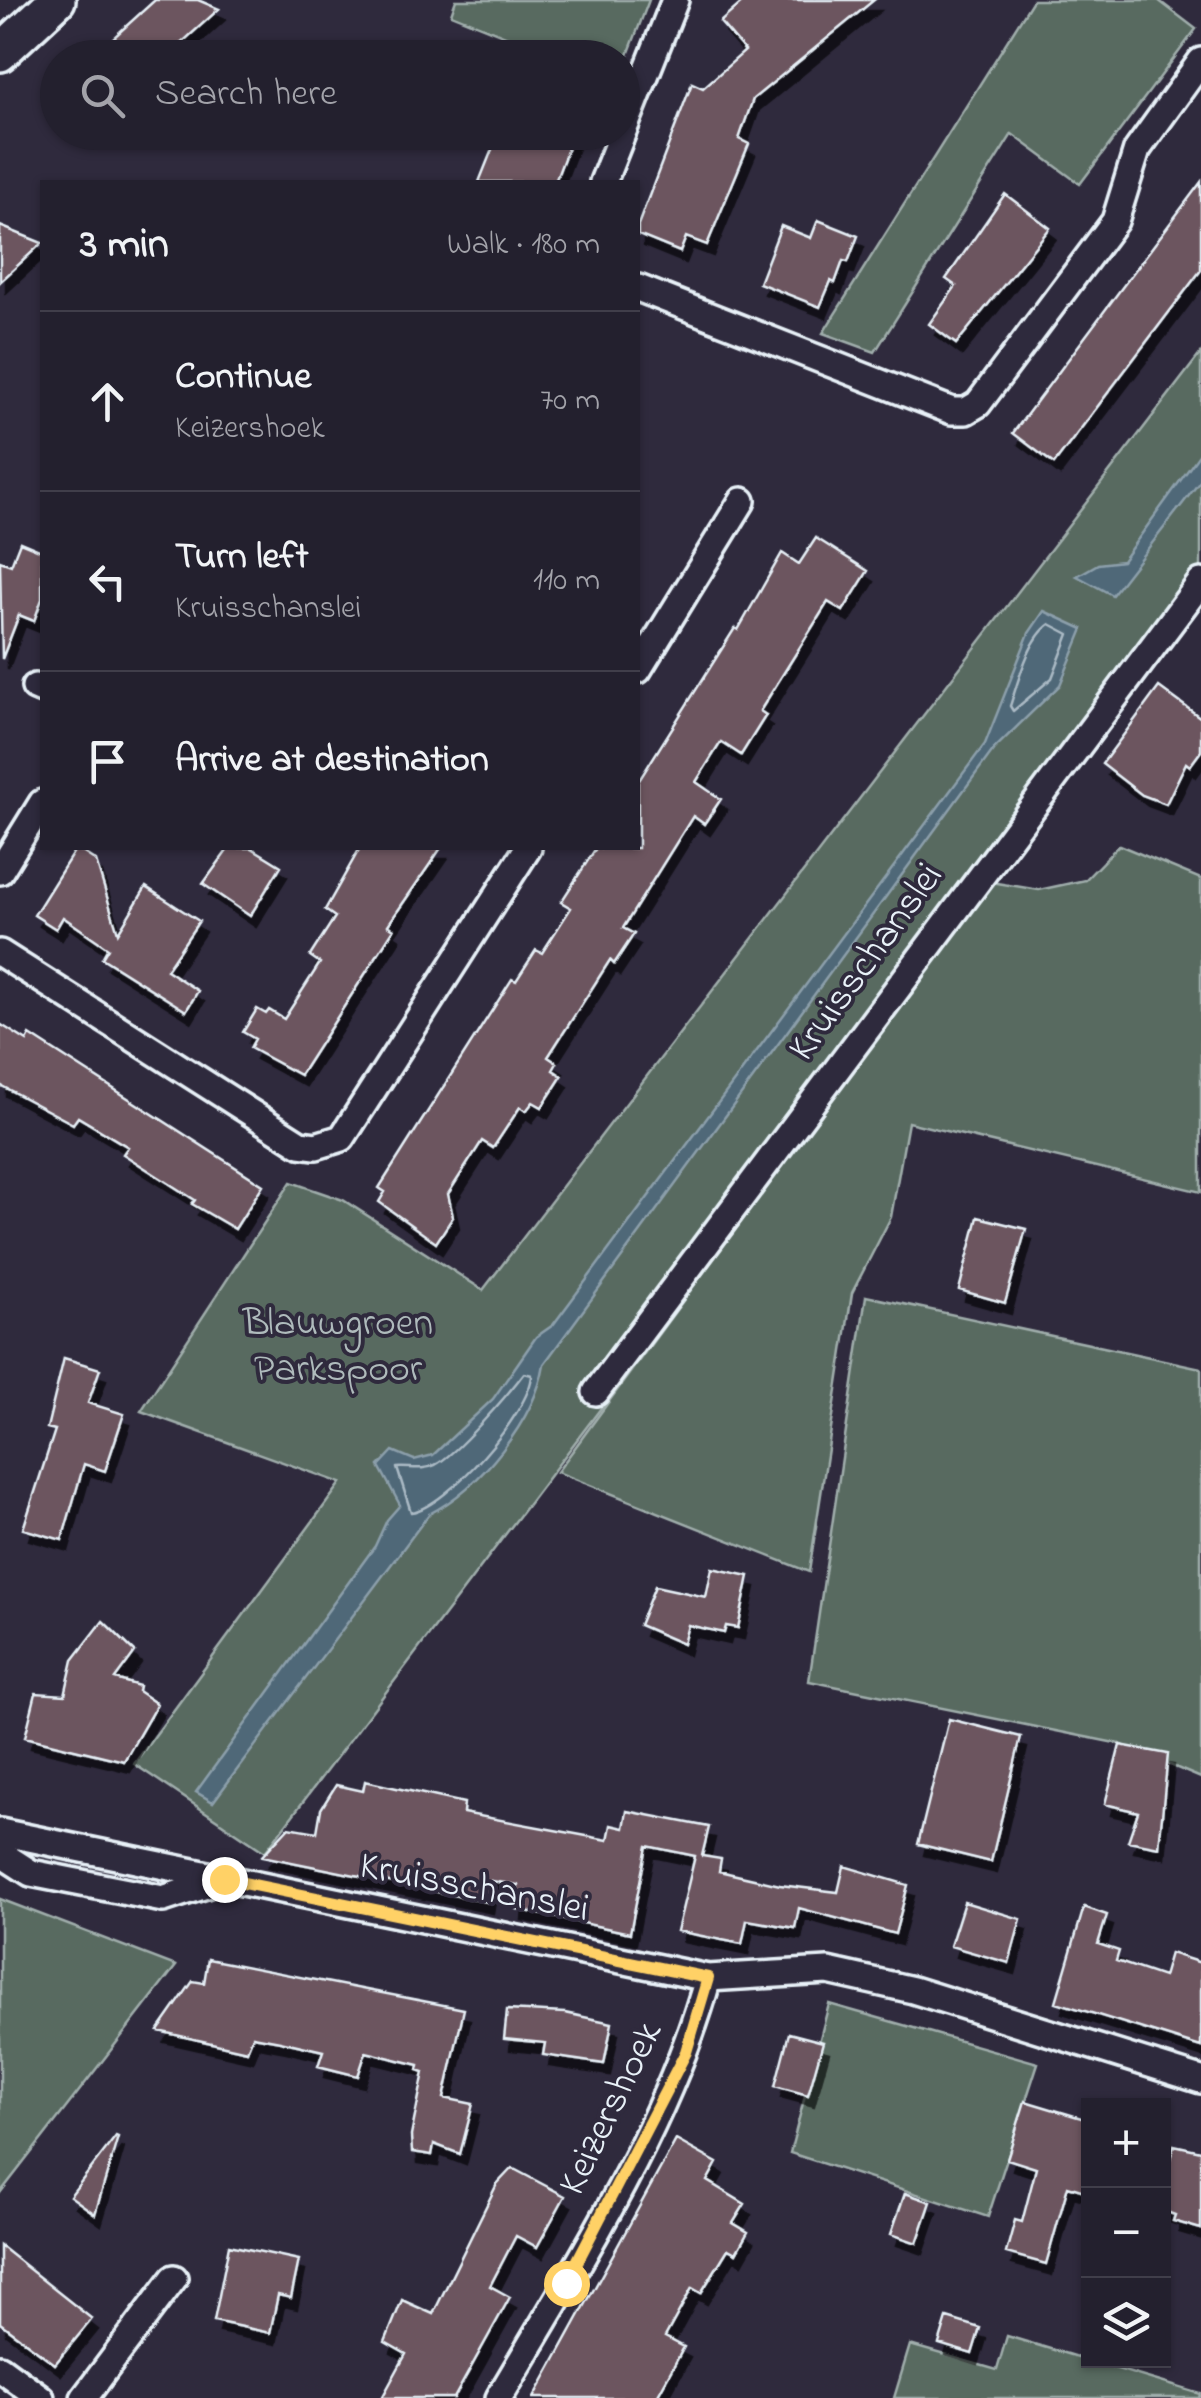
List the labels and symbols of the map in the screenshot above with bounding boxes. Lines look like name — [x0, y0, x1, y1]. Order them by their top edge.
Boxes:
street label: Kruisschanslei — [775, 852, 959, 1074]
park label: Blauwgroen Parkspoor — [242, 1295, 433, 1400]
street label: Kruisschanslei — [354, 1838, 594, 1940]
route end — [202, 1857, 248, 1903]
street label: Keizershoek — [544, 2012, 680, 2206]
route start — [544, 2261, 590, 2307]

